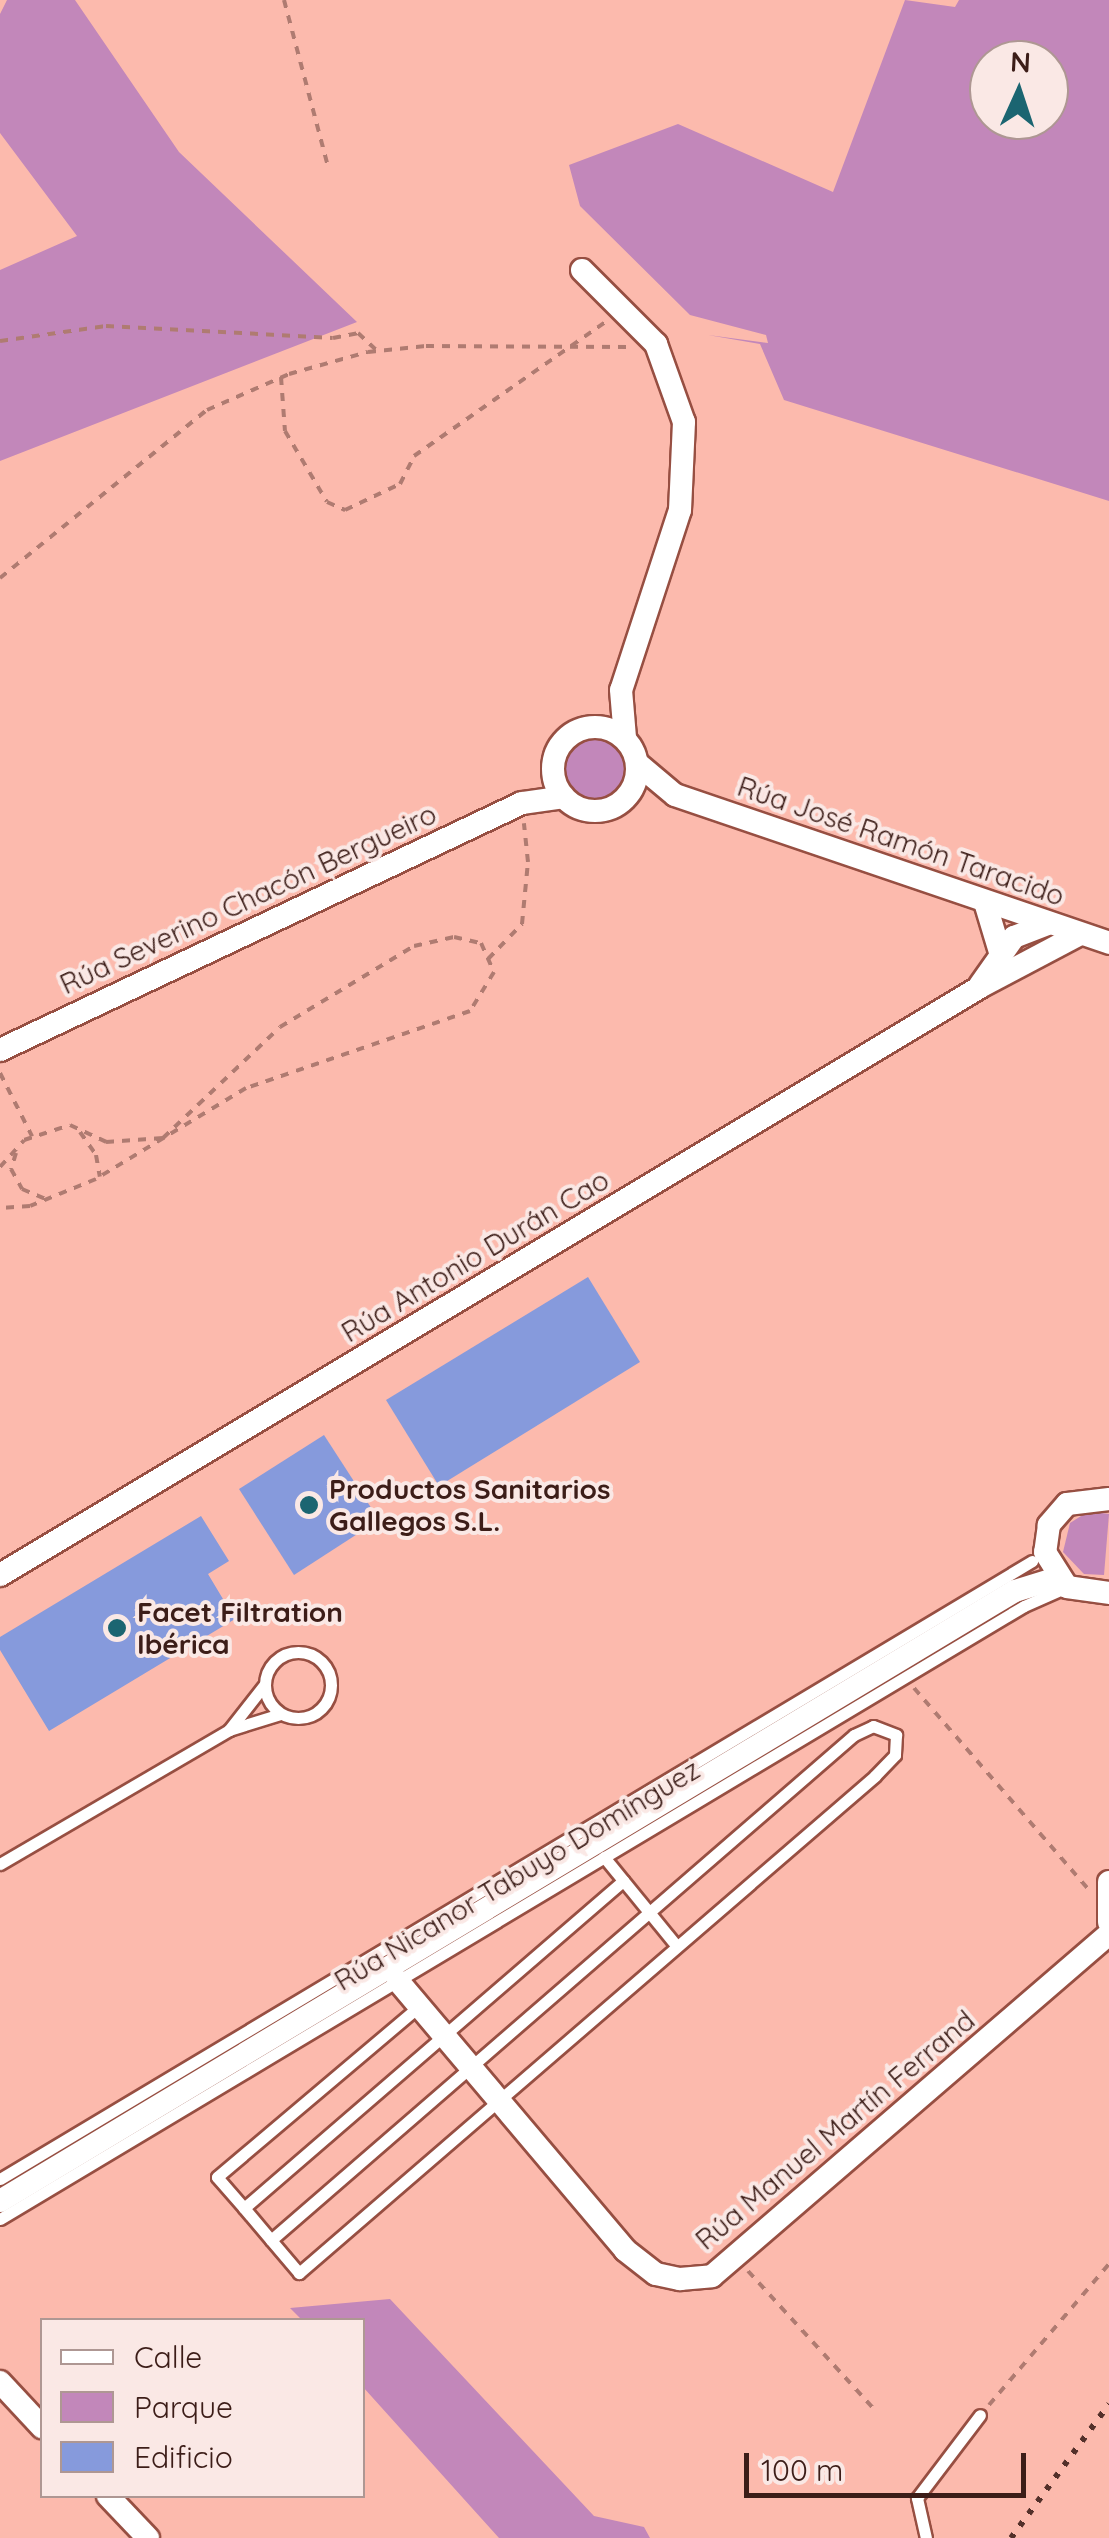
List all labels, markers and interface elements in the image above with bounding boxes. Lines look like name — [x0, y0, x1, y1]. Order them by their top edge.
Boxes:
north arrow — [969, 40, 1069, 140]
text: N — [1009, 44, 1032, 80]
street label: Rúa José Ramón Taracido — [733, 769, 1069, 913]
street label: Rúa Severino Chacón Bergueiro — [55, 797, 441, 1001]
street label: Rúa Antonio Durán Cao — [335, 1163, 615, 1349]
place label: Productos Sanitarios Gallegos S.L. — [329, 1472, 610, 1538]
marker: Productos Sanitarios Gallegos S.L. — [298, 1494, 320, 1516]
place label: Facet Filtration Ibérica — [137, 1595, 343, 1661]
marker: Facet Filtration Ibérica — [106, 1617, 128, 1639]
street label: Rúa Nicanor Tabuyo Domínguez — [328, 1752, 706, 1998]
street label: Rúa Manuel Martín Ferrand — [689, 2003, 981, 2257]
legend — [40, 2318, 365, 2498]
text: Calle — [134, 2338, 202, 2376]
text: Parque — [134, 2388, 233, 2426]
scale bar — [749, 2433, 1032, 2495]
text: Edificio — [134, 2438, 233, 2476]
text: 100 m — [761, 2451, 843, 2489]

